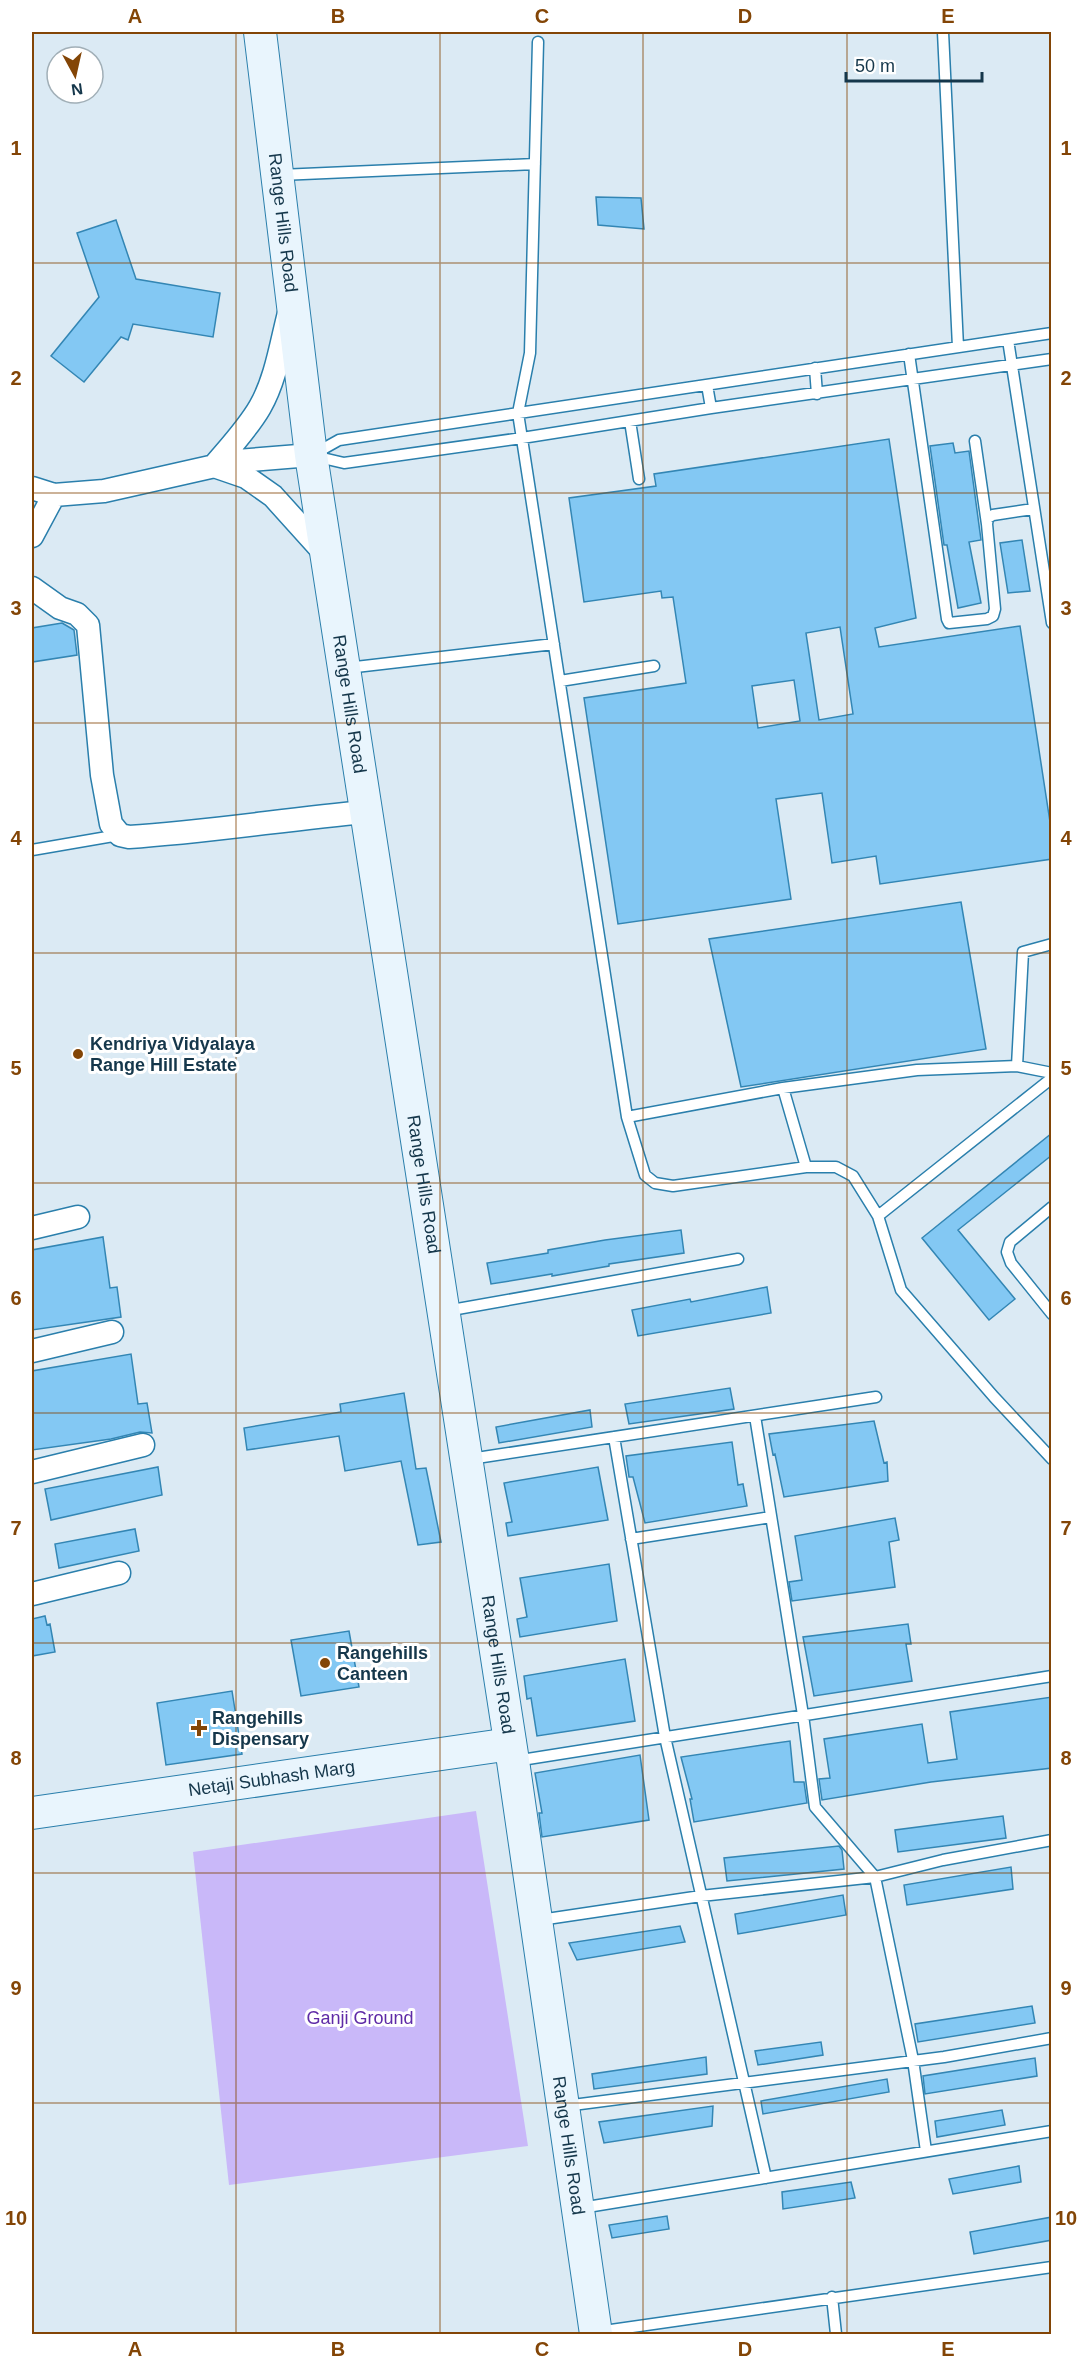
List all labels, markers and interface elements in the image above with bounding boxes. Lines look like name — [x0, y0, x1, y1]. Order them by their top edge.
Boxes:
text: A — [128, 5, 142, 27]
text: B — [331, 5, 345, 27]
text: C — [535, 5, 549, 27]
text: D — [738, 5, 752, 27]
text: E — [941, 5, 955, 27]
north arrow — [45, 45, 105, 105]
scale bar — [846, 45, 982, 83]
text: 50 m — [855, 56, 895, 76]
text: N — [70, 80, 84, 99]
text: 1 — [10, 137, 22, 159]
text: 1 — [1060, 137, 1072, 159]
street label: Range Hills Road — [265, 152, 301, 293]
text: 2 — [10, 367, 22, 389]
text: 2 — [1060, 367, 1072, 389]
text: 3 — [10, 597, 22, 619]
text: 3 — [1060, 597, 1072, 619]
street label: Range Hills Road — [329, 633, 370, 775]
text: 4 — [10, 827, 22, 849]
text: 4 — [1060, 827, 1072, 849]
place label: Kendriya Vidyalaya Range Hill Estate — [90, 1034, 256, 1075]
marker: Kendriya Vidyalaya Range Hill Estate — [71, 1047, 85, 1061]
text: 5 — [10, 1057, 22, 1079]
text: 5 — [1060, 1057, 1072, 1079]
street label: Range Hills Road — [403, 1113, 444, 1255]
text: 6 — [10, 1287, 22, 1309]
text: 6 — [1060, 1287, 1072, 1309]
text: 7 — [10, 1517, 22, 1539]
text: 7 — [1060, 1517, 1072, 1539]
street label: Range Hills Road — [477, 1594, 519, 1735]
place label: Rangehills Canteen — [337, 1643, 428, 1684]
marker: Rangehills Canteen — [318, 1656, 332, 1670]
place label: Rangehills Dispensary — [212, 1708, 309, 1749]
marker: Rangehills Dispensary — [190, 1719, 208, 1737]
text: 8 — [10, 1747, 22, 1769]
text: 8 — [1060, 1747, 1072, 1769]
street label: Netaji Subhash Marg — [187, 1757, 356, 1800]
text: 9 — [10, 1977, 22, 1999]
text: 9 — [1060, 1977, 1072, 1999]
park label: Ganji Ground — [306, 2008, 414, 2028]
street label: Range Hills Road — [549, 2075, 589, 2216]
text: 10 — [5, 2207, 27, 2229]
text: 10 — [1055, 2207, 1077, 2229]
text: A — [128, 2338, 142, 2360]
text: B — [331, 2338, 345, 2360]
text: C — [535, 2338, 549, 2360]
text: D — [738, 2338, 752, 2360]
text: E — [941, 2338, 955, 2360]

